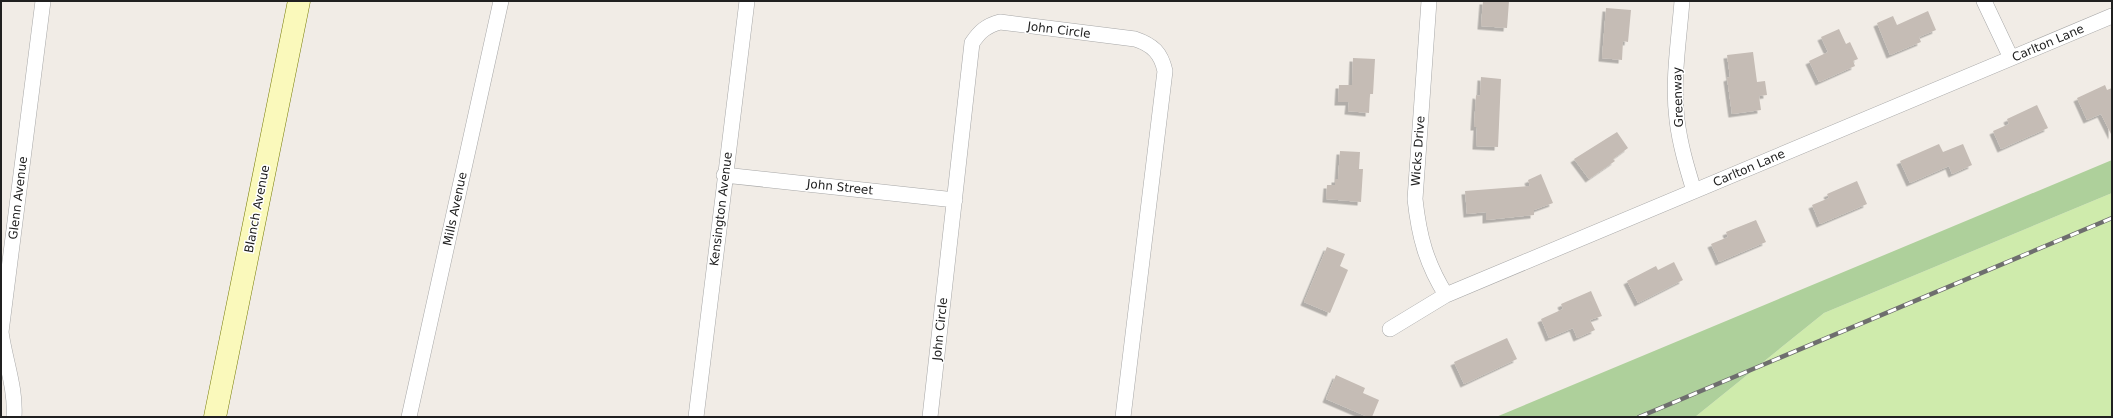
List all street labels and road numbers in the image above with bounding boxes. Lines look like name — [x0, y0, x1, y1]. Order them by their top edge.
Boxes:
street label: John Circle — [1026, 19, 1091, 41]
street label: Carlton Lane — [2010, 22, 2086, 64]
street label: Greenway — [1670, 66, 1686, 128]
street label: Wicks Drive — [1409, 115, 1427, 187]
street label: Carlton Lane — [1711, 147, 1787, 189]
street label: Kensington Avenue — [707, 151, 735, 267]
street label: Glenn Avenue — [6, 156, 30, 240]
street label: Blanch Avenue — [242, 164, 272, 254]
street label: Mills Avenue — [440, 171, 470, 247]
street label: John Street — [805, 176, 874, 197]
street label: John Circle — [930, 297, 950, 362]

